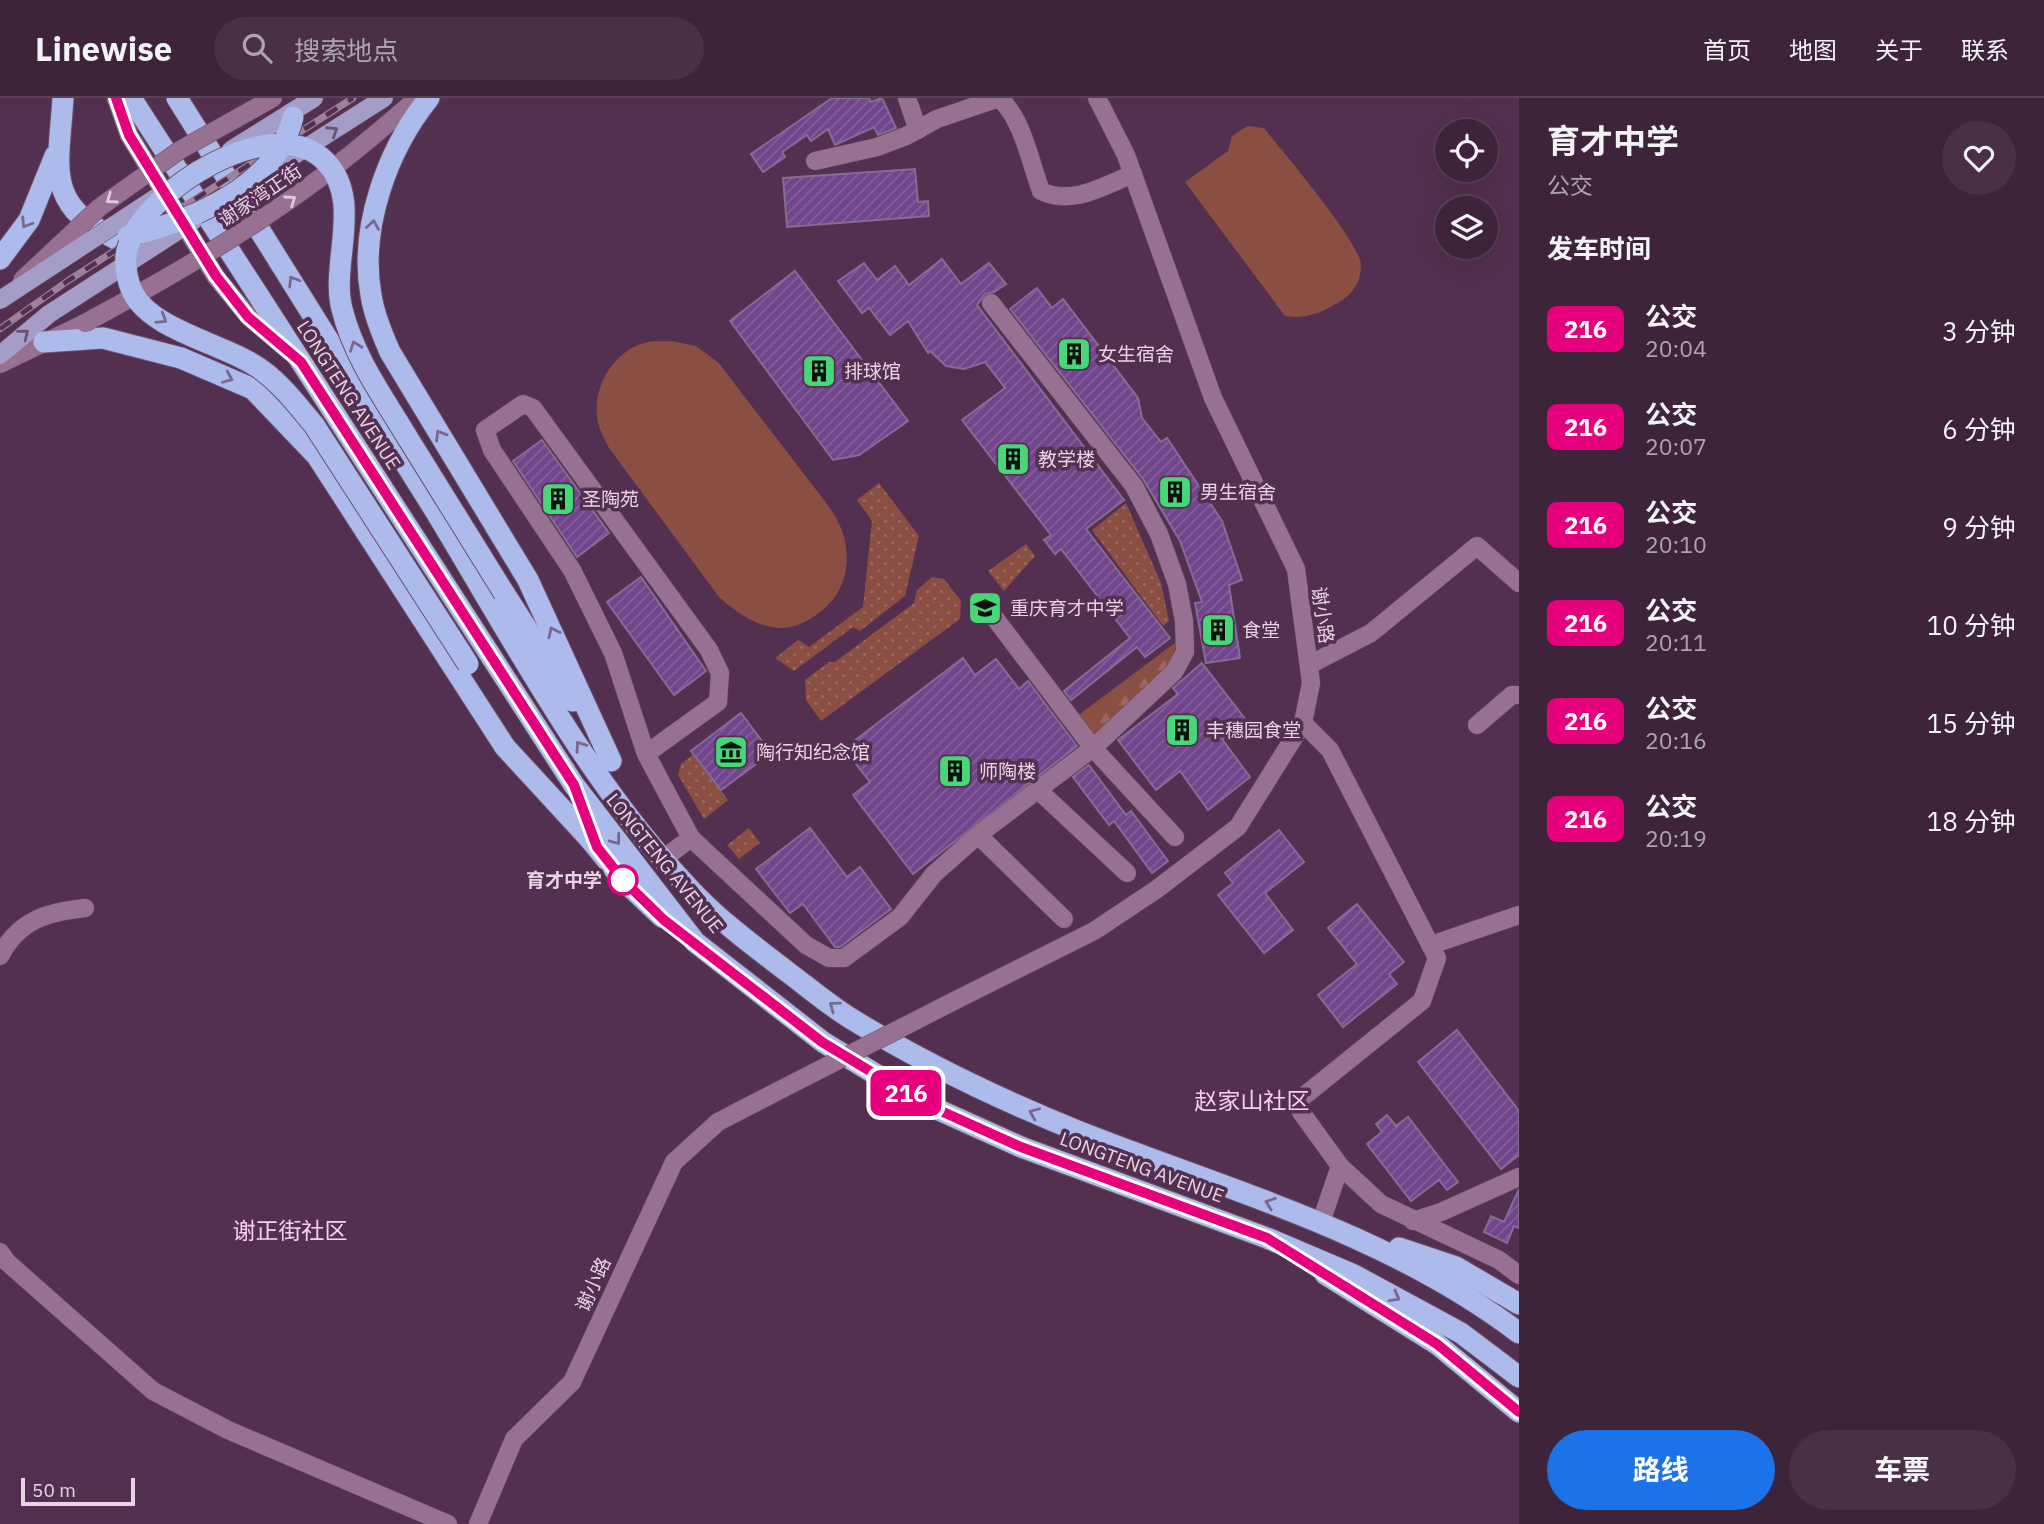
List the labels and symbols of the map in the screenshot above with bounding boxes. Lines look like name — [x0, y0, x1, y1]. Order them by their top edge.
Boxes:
one-way arrow — [325, 126, 338, 139]
street label: 谢家湾正街 — [214, 158, 306, 232]
one-way arrow — [106, 191, 119, 203]
one-way arrow — [283, 196, 296, 208]
one-way arrow — [21, 215, 34, 228]
one-way arrow — [365, 219, 380, 231]
one-way arrow — [289, 276, 302, 289]
one-way arrow — [154, 311, 167, 324]
street label: LONGTENG AVENUE — [292, 316, 406, 474]
one-way arrow — [15, 330, 28, 342]
building icon: 女生宿舍 — [1055, 335, 1093, 373]
one-way arrow — [349, 340, 363, 352]
place label: 女生宿舍 — [1098, 342, 1174, 366]
building icon: 排球馆 — [800, 352, 838, 390]
place label: 排球馆 — [844, 359, 901, 383]
one-way arrow — [222, 370, 234, 384]
one-way arrow — [435, 429, 448, 442]
building icon: 教学楼 — [994, 440, 1032, 478]
place label: 教学楼 — [1038, 447, 1095, 471]
building icon: 男生宿舍 — [1156, 473, 1194, 511]
building icon: 圣陶苑 — [539, 480, 577, 518]
place label: 男生宿舍 — [1200, 480, 1276, 504]
place label: 圣陶苑 — [582, 487, 639, 511]
street label: 谢小路 — [1307, 585, 1339, 645]
school or university icon: 重庆育才中学 — [966, 589, 1004, 627]
place label: 重庆育才中学 — [1010, 596, 1124, 620]
building icon: 食堂 — [1199, 611, 1237, 649]
place label: 食堂 — [1242, 618, 1280, 642]
one-way arrow — [547, 627, 561, 639]
building icon: 丰穗园食堂 — [1163, 711, 1201, 749]
place label: 丰穗园食堂 — [1206, 718, 1301, 742]
museum icon: 陶行知纪念馆 — [712, 733, 750, 771]
place label: 陶行知纪念馆 — [756, 740, 870, 764]
one-way arrow — [576, 741, 588, 754]
building icon: 师陶楼 — [936, 752, 974, 790]
place label: 师陶楼 — [979, 759, 1036, 783]
street label: LONGTENG AVENUE — [601, 788, 729, 938]
one-way arrow — [607, 832, 620, 844]
marker: 育才中学 — [608, 865, 638, 895]
place label: 育才中学 — [526, 868, 602, 892]
one-way arrow — [829, 1002, 842, 1015]
line badge: 216 — [866, 1070, 946, 1116]
district label: 赵家山社区 — [1195, 1085, 1310, 1115]
one-way arrow — [1029, 1107, 1042, 1121]
street label: LONGTENG AVENUE — [1057, 1126, 1227, 1208]
one-way arrow — [1264, 1197, 1276, 1211]
district label: 谢正街社区 — [233, 1215, 348, 1245]
street label: 谢小路 — [570, 1253, 616, 1315]
one-way arrow — [1388, 1289, 1401, 1303]
scale bar — [21, 1475, 135, 1507]

